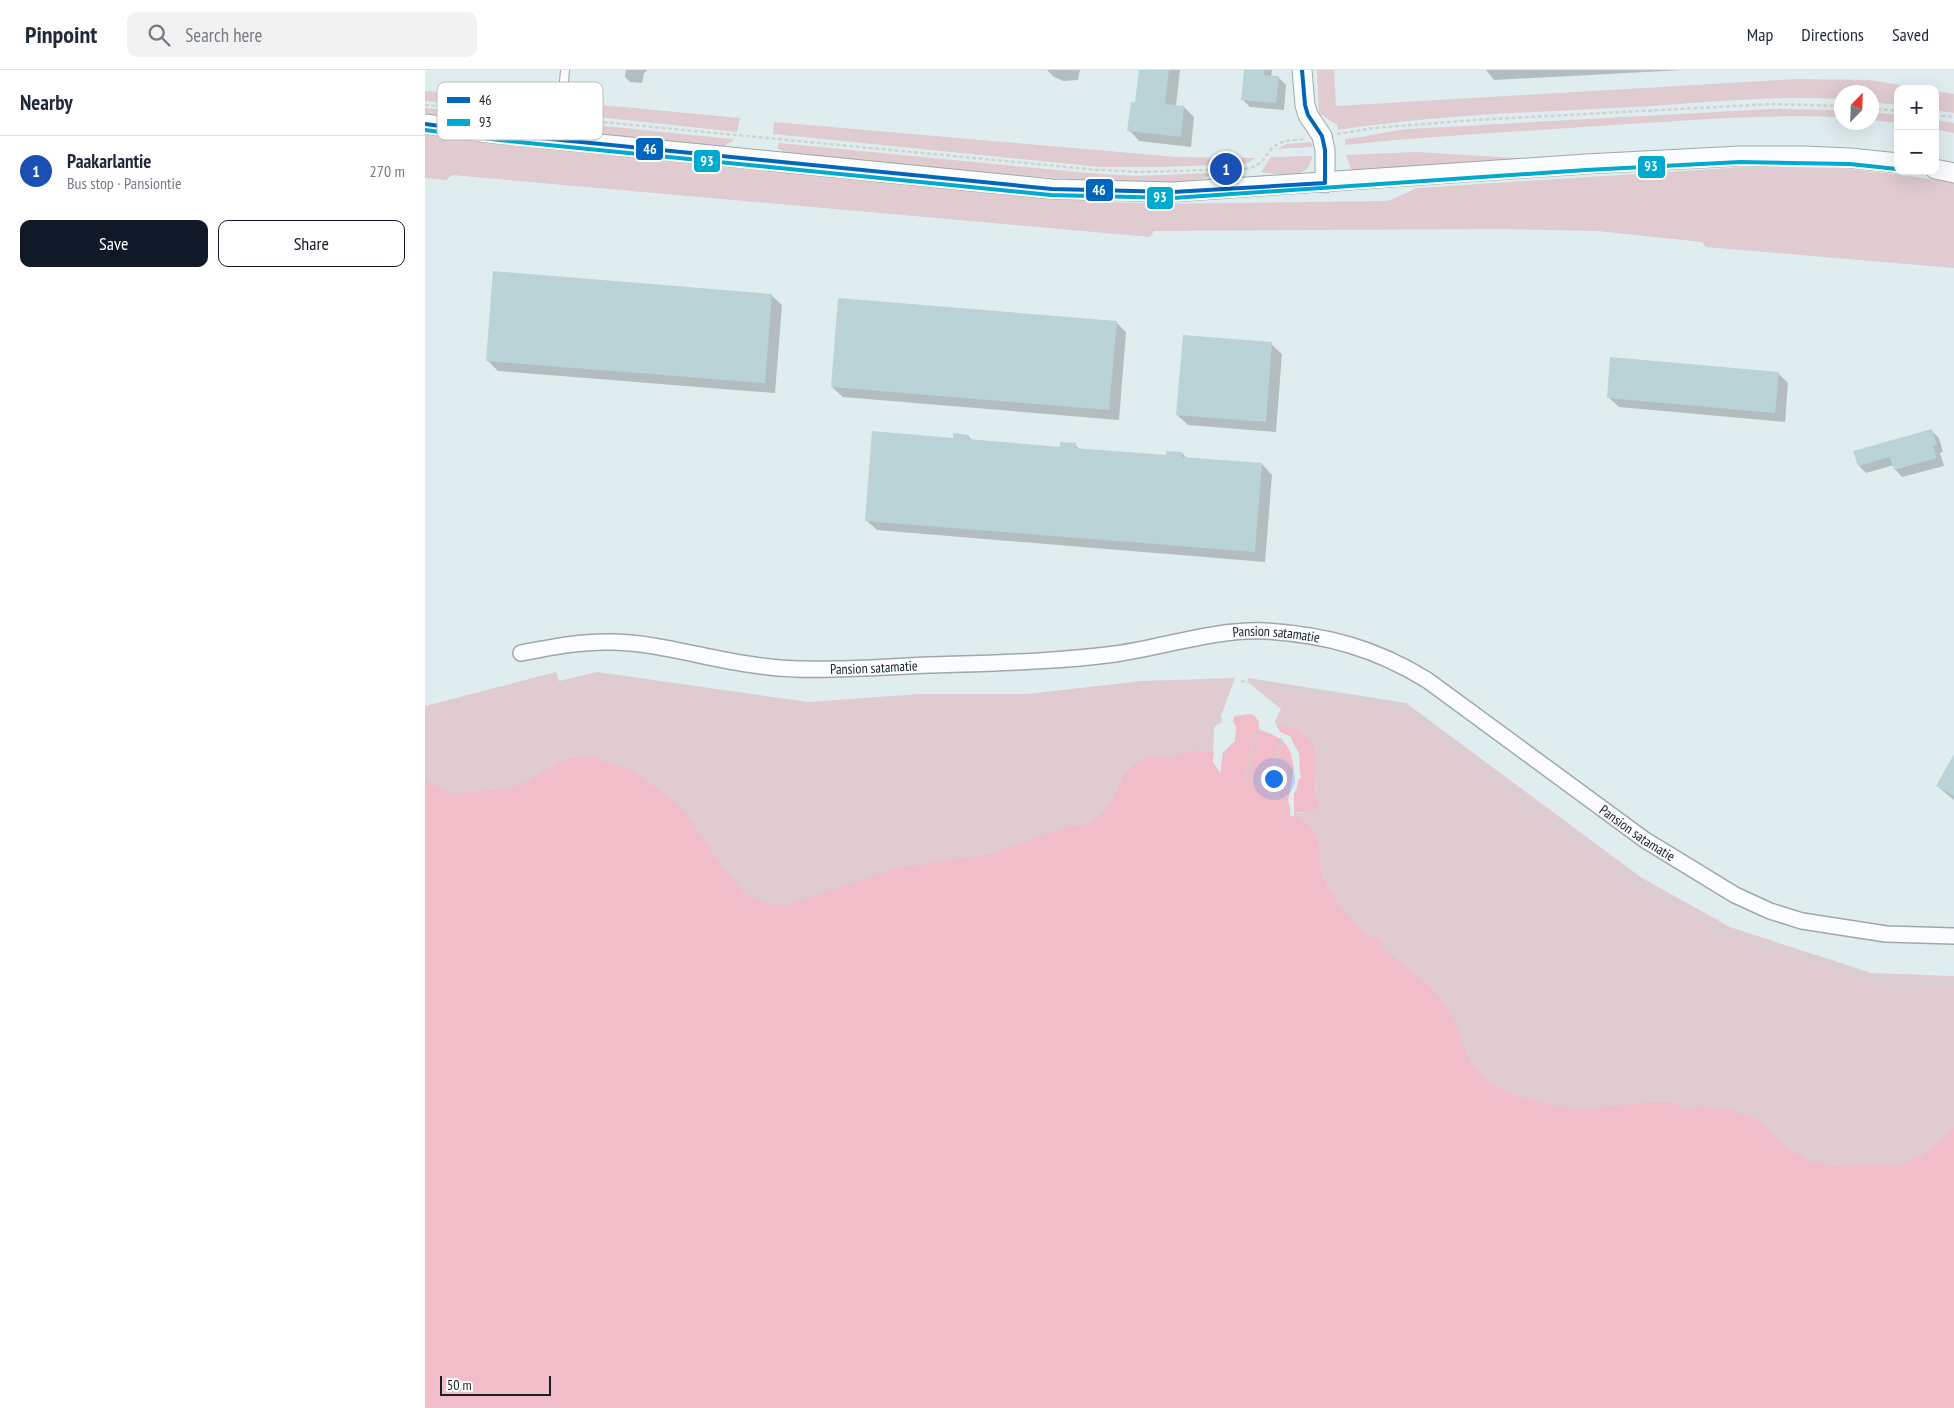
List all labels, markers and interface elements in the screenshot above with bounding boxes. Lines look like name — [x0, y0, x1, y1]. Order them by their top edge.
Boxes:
search box — [127, 12, 477, 57]
text: Pinpoint — [25, 19, 97, 50]
icon: search — [145, 21, 173, 49]
text: Search here — [185, 23, 262, 47]
text: Map — [1747, 23, 1773, 46]
text: Directions — [1801, 23, 1864, 46]
text: Saved — [1892, 23, 1929, 46]
legend — [437, 82, 603, 140]
north arrow — [1834, 85, 1879, 130]
map controls — [1894, 85, 1939, 175]
button: + — [1894, 85, 1939, 130]
text: Nearby — [20, 89, 73, 116]
text: 46 — [479, 91, 492, 109]
text: 93 — [479, 113, 492, 131]
button: − — [1894, 130, 1939, 175]
line badge: 46 — [635, 137, 664, 161]
text: 46 — [643, 140, 657, 158]
text: Paakarlantie — [67, 149, 152, 173]
line badge: 93 — [693, 149, 721, 173]
pin: 1 — [1210, 150, 1242, 188]
text: 93 — [700, 152, 714, 170]
line badge: 93 — [1637, 155, 1666, 179]
text: 93 — [1644, 157, 1658, 175]
text: 1 — [32, 161, 40, 181]
text: 270 m — [370, 161, 405, 181]
text: Bus stop · Pansiontie — [67, 173, 182, 193]
line badge: 46 — [1085, 178, 1114, 202]
text: 46 — [1092, 181, 1106, 199]
line badge: 93 — [1146, 186, 1174, 210]
text: 93 — [1153, 188, 1167, 206]
button: Save — [20, 220, 208, 267]
button: Share — [218, 220, 405, 267]
street label: Pansion satamatie — [1232, 622, 1322, 647]
street label: Pansion satamatie — [830, 656, 918, 678]
your location — [1261, 766, 1287, 792]
street label: Pansion satamatie — [1596, 801, 1679, 865]
scale bar — [440, 1373, 551, 1396]
text: 50 m — [447, 1376, 472, 1394]

